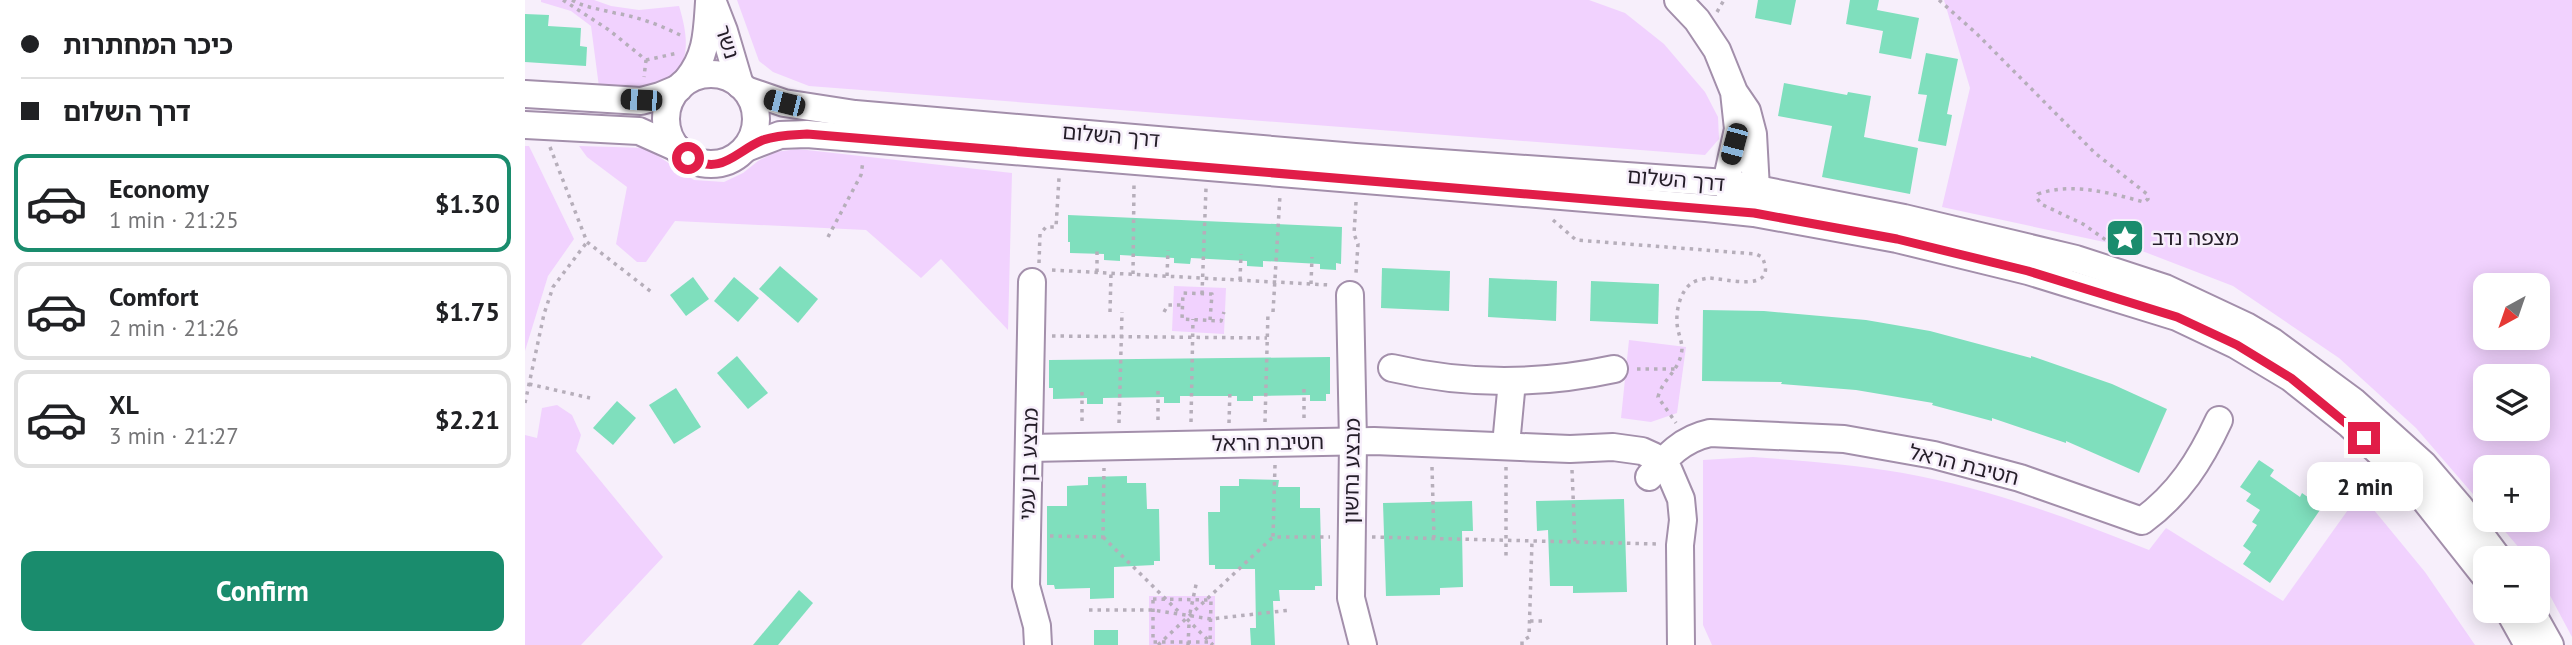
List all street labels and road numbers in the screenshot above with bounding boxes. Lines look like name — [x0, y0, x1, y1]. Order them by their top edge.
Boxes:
street label: נשר — [709, 21, 746, 62]
street label: דרך השלום — [1061, 118, 1161, 153]
street label: דרך השלום — [1626, 162, 1726, 197]
street label: מבצע בן עמי — [1013, 407, 1044, 521]
street label: מבצע נחשון — [1337, 418, 1366, 524]
street label: חטיבת הראל — [1212, 428, 1324, 457]
street label: חטיבת הראל — [1906, 438, 2022, 491]

